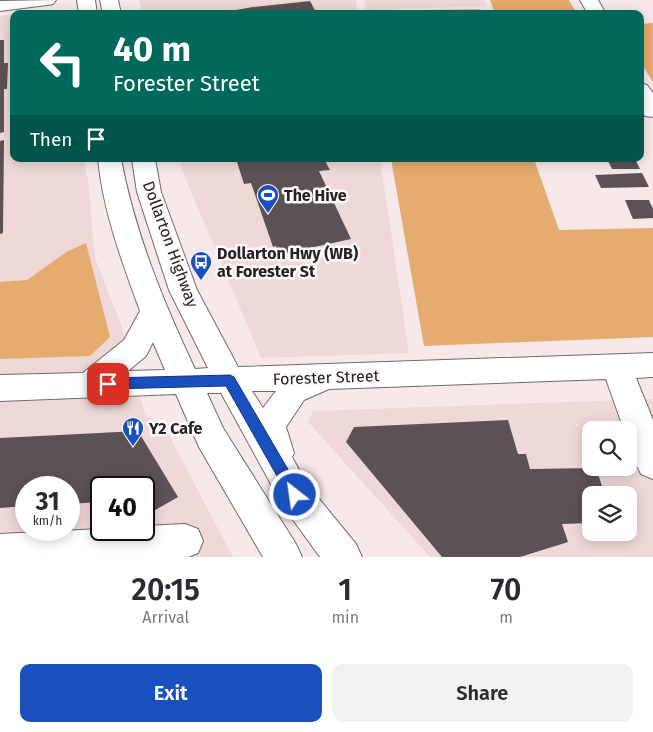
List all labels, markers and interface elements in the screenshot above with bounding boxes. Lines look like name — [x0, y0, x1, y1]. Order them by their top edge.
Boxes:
text: 40 m — [113, 28, 191, 70]
icon: left — [30, 30, 95, 95]
text: Forester Street — [113, 70, 260, 97]
icon: arrive — [82, 125, 110, 153]
text: Then — [30, 128, 72, 151]
street label: Dollarton Highway — [139, 178, 202, 310]
sports icon: The Hive — [256, 183, 280, 214]
place label: The Hive — [284, 186, 347, 205]
place label: Dollarton Hwy (WB) at Forester St — [217, 244, 358, 281]
bus stop icon: Dollarton Hwy (WB) at Forester St — [189, 250, 213, 281]
pin — [87, 363, 129, 405]
street label: Forester Street — [272, 366, 380, 389]
icon: arrive — [94, 370, 122, 398]
restaurant icon: Y2 Cafe — [121, 416, 145, 447]
place label: Y2 Cafe — [148, 419, 203, 438]
map controls — [582, 421, 637, 541]
button: search — [582, 421, 637, 476]
position arrow — [268, 468, 320, 520]
speed limit sign: 40 — [90, 476, 155, 541]
button: layers — [582, 486, 637, 541]
text: 31 — [35, 487, 60, 517]
text: km/h — [33, 514, 62, 528]
text: 20:15 — [132, 572, 200, 608]
text: 1 — [338, 572, 352, 608]
text: 70 — [491, 572, 521, 608]
text: Arrival — [142, 608, 189, 627]
text: min — [331, 608, 359, 627]
text: m — [499, 608, 513, 627]
button: Exit — [20, 664, 322, 722]
button: Share — [332, 664, 633, 722]

